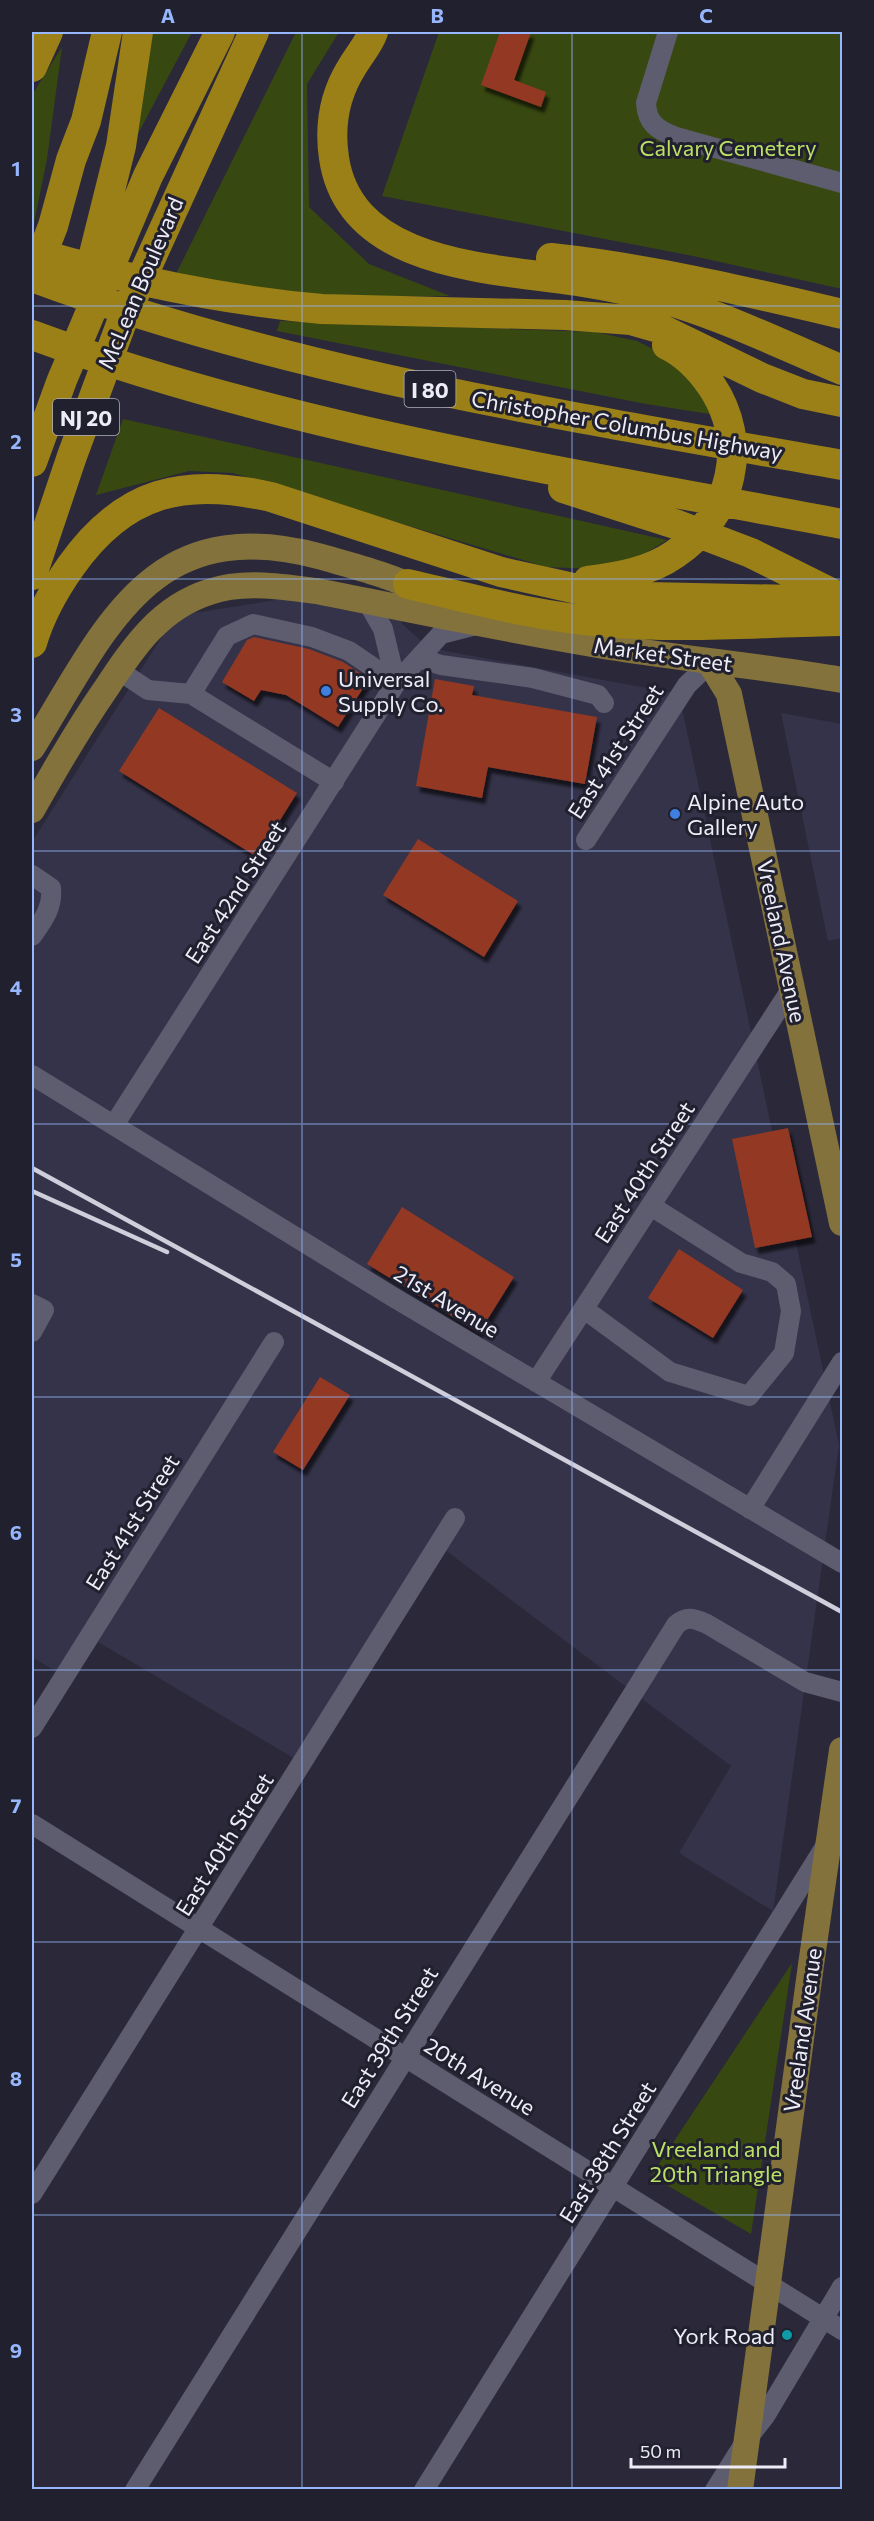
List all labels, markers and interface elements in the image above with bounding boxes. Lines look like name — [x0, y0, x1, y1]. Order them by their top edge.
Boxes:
text: A — [161, 3, 175, 27]
text: B — [430, 3, 444, 27]
text: C — [699, 3, 713, 27]
park label: Calvary Cemetery — [639, 134, 817, 161]
text: 1 — [11, 156, 21, 180]
street label: McLean Boulevard — [92, 193, 188, 373]
road number: I 80 — [404, 371, 456, 407]
street label: Christopher Columbus Highway — [469, 384, 785, 466]
road number: NJ 20 — [53, 399, 119, 435]
text: 2 — [10, 429, 22, 453]
street label: Market Street — [592, 631, 734, 677]
place label: Universal Supply Co. — [338, 665, 443, 717]
street label: East 41st Street — [561, 679, 669, 823]
marker: Universal Supply Co. — [319, 684, 333, 698]
text: 3 — [10, 702, 22, 726]
place label: Alpine Auto Gallery — [687, 788, 804, 840]
marker: Alpine Auto Gallery — [668, 807, 682, 821]
street label: East 42nd Street — [179, 816, 291, 968]
street label: Vreeland Avenue — [752, 857, 812, 1025]
text: 4 — [10, 975, 22, 999]
street label: East 40th Street — [588, 1096, 700, 1248]
text: 5 — [10, 1247, 22, 1271]
street label: 21st Avenue — [389, 1259, 505, 1343]
street label: East 41st Street — [79, 1449, 185, 1595]
text: 6 — [10, 1520, 22, 1544]
street label: East 40th Street — [169, 1768, 279, 1920]
text: 7 — [11, 1793, 22, 1817]
street label: Vreeland Avenue — [777, 1946, 827, 2114]
street label: East 39th Street — [335, 1961, 443, 2113]
street label: 20th Avenue — [420, 2031, 540, 2121]
text: 8 — [10, 2066, 22, 2090]
street label: East 38th Street — [553, 2076, 661, 2228]
park label: Vreeland and 20th Triangle — [650, 2135, 782, 2187]
place label: York Road — [673, 2322, 775, 2349]
marker: York Road — [780, 2328, 794, 2342]
text: 9 — [10, 2338, 22, 2362]
scale bar — [631, 2431, 786, 2469]
text: 50 m — [640, 2440, 681, 2462]

